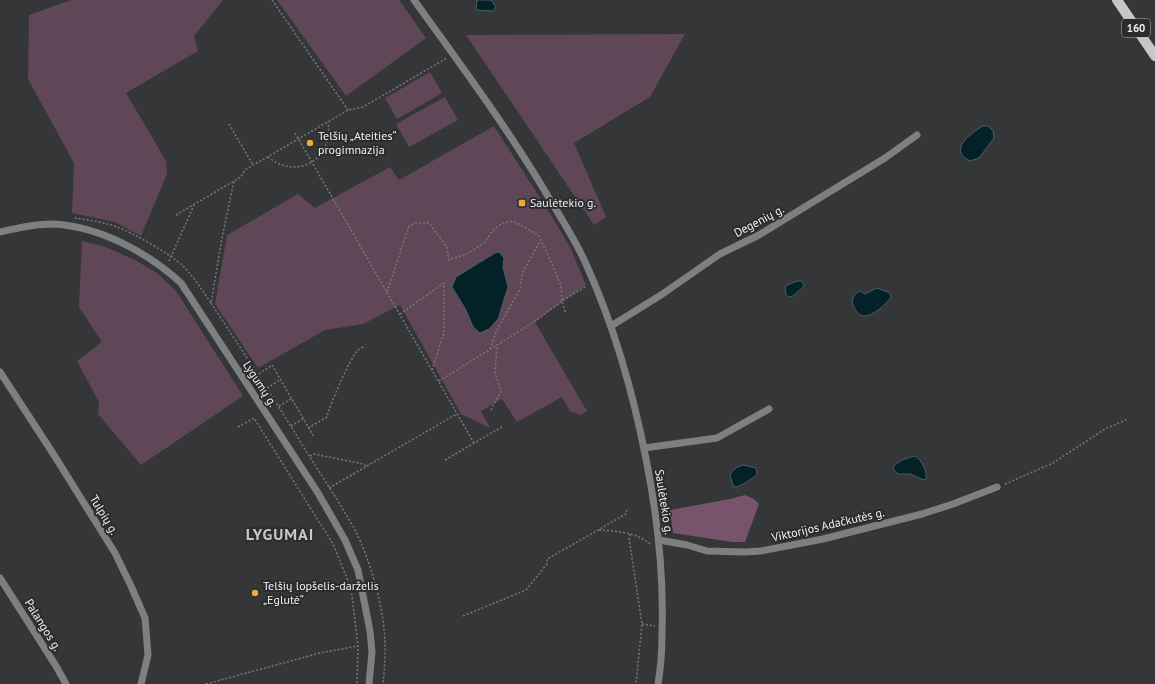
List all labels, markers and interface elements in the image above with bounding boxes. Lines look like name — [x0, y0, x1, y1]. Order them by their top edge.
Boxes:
road number: 160 — [1122, 19, 1150, 37]
place label: Telšių „Ateities“ progimnazija — [318, 128, 397, 157]
marker: Telšių „Ateities“ progimnazija — [305, 138, 315, 148]
place label: Saulėtekio g. — [530, 195, 596, 210]
marker: Saulėtekio g. — [517, 198, 527, 208]
street label: Degenių g. — [731, 201, 786, 240]
street label: Lygumų g. — [240, 358, 281, 410]
street label: Saulėtekio g. — [652, 468, 677, 536]
street label: Tulpių g. — [87, 492, 122, 537]
street label: Viktorijos Adačkutės g. — [769, 504, 886, 545]
district label: LYGUMAI — [246, 524, 314, 544]
place label: Telšių lopšelis-darželis „Eglutė“ — [263, 578, 379, 607]
marker: Telšių lopšelis-darželis „Eglutė“ — [250, 588, 260, 598]
street label: Palangos g. — [22, 596, 65, 653]

